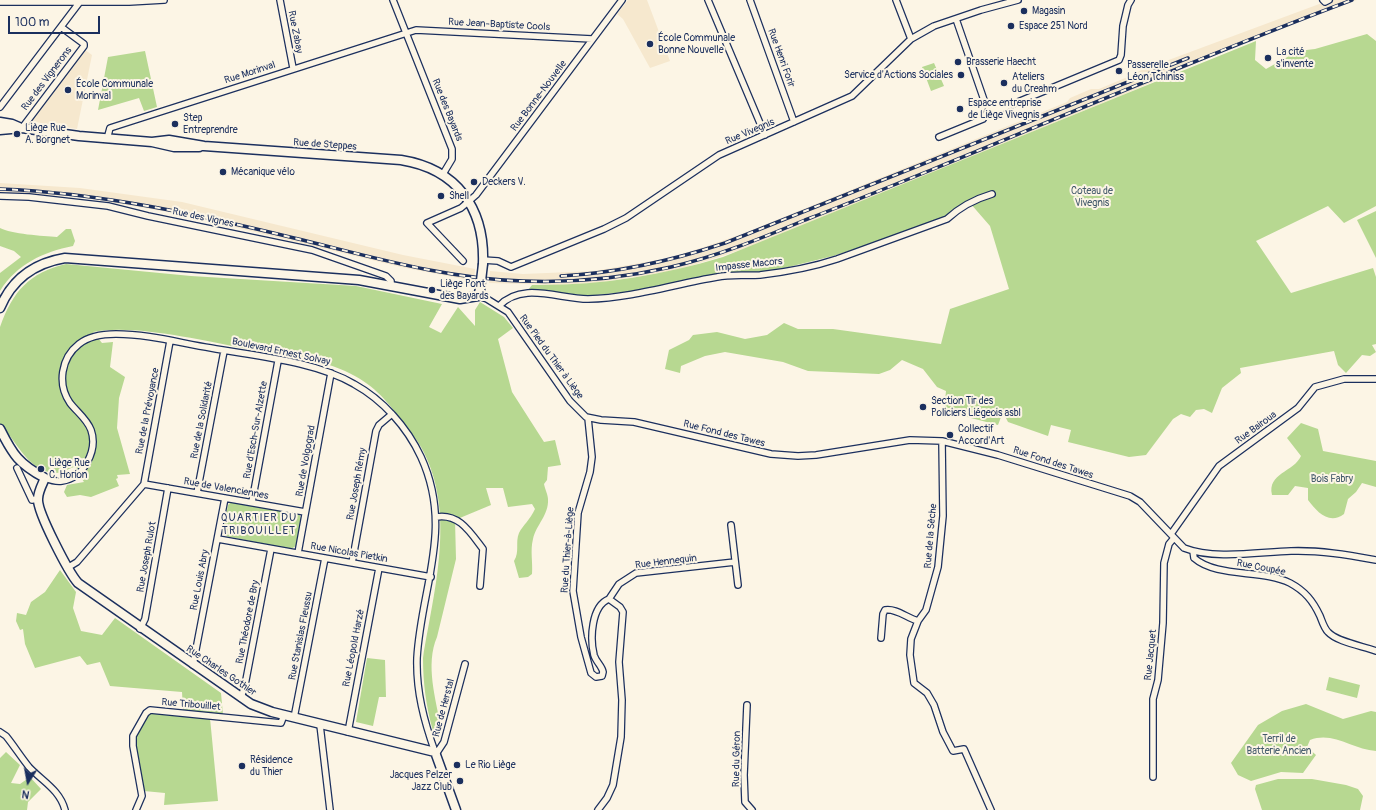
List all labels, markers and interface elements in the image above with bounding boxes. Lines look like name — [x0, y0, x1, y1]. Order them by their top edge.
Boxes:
place label: Magasin — [1032, 5, 1065, 17]
marker: Magasin — [1019, 6, 1029, 16]
scale bar — [10, 8, 102, 34]
street label: Rue Zabay — [285, 10, 305, 54]
text: 100 m — [15, 15, 49, 30]
street label: Rue Jean-Baptiste Cools — [448, 16, 550, 34]
place label: Espace 251 Nord — [1019, 20, 1088, 32]
marker: Espace 251 Nord — [1006, 21, 1016, 31]
street label: Rue Henri Forir — [765, 27, 797, 89]
place label: École Communale Bonne Nouvelle — [658, 32, 735, 56]
marker: École Communale Bonne Nouvelle — [645, 39, 655, 49]
street label: Rue des Vignerons — [19, 45, 75, 113]
place label: La cité s'invente — [1276, 46, 1314, 70]
marker: La cité s'invente — [1263, 53, 1273, 63]
place label: Brasserie Haecht — [966, 56, 1036, 68]
marker: Brasserie Haecht — [953, 57, 963, 67]
street label: Rue Bonne-Nouvelle — [508, 58, 570, 134]
street label: Rue Morinval — [223, 59, 277, 87]
place label: Passerelle Léon Tchiniss — [1127, 59, 1184, 82]
marker: Passerelle Léon Tchiniss — [1114, 66, 1124, 76]
place label: Service d'Actions Sociales — [844, 69, 953, 81]
marker: Service d'Actions Sociales — [956, 70, 966, 80]
place label: Ateliers du Creahm — [1012, 71, 1057, 94]
street label: Rue des Bayards — [429, 77, 465, 143]
place label: École Communale Morinval — [76, 78, 153, 102]
marker: Ateliers du Creahm — [999, 78, 1009, 88]
marker: École Communale Morinval — [63, 85, 73, 95]
place label: Espace entreprise de Liège Vivegnis — [968, 97, 1041, 120]
marker: Espace entreprise de Liège Vivegnis — [955, 104, 965, 114]
place label: Step Entreprendre — [183, 112, 238, 136]
street label: Rue Vivegnis — [724, 116, 776, 148]
marker: Step Entreprendre — [170, 119, 180, 129]
place label: Liège Rue A. Borgnet — [25, 122, 70, 146]
marker: Liège Rue A. Borgnet — [12, 129, 22, 139]
street label: Rue de Steppes — [293, 137, 357, 153]
place label: Mécanique vélo — [231, 166, 295, 178]
marker: Mécanique vélo — [218, 167, 228, 177]
place label: Deckers V. — [482, 176, 526, 188]
marker: Deckers V. — [469, 177, 479, 187]
park label: Coteau de Vivegnis — [1071, 185, 1113, 208]
place label: Shell — [449, 190, 469, 202]
marker: Shell — [436, 191, 446, 201]
street label: Rue des Vignes — [171, 206, 235, 230]
street label: Impasse Macors — [715, 256, 783, 274]
place label: Liège Pont des Bayards — [440, 278, 489, 302]
marker: Liège Pont des Bayards — [427, 285, 437, 295]
street label: Rue Pied du Thier à Liège — [516, 312, 586, 402]
street label: Boulevard Ernest Solvay — [231, 336, 331, 368]
street label: Rue de la Prévoyance — [134, 367, 162, 455]
street label: Rue de la Solidarité — [189, 380, 215, 460]
street label: Rue d'Esch-Sur-Alzette — [241, 380, 271, 480]
place label: Section Tir des Policiers Liégeois asbl — [931, 395, 1021, 418]
marker: Section Tir des Policiers Liégeois asbl — [918, 402, 928, 412]
street label: Rue Bairoua — [1233, 409, 1279, 447]
street label: Rue Fond des Tawes — [682, 418, 766, 450]
place label: Collectif Accord'Art — [958, 423, 1004, 446]
street label: Rue de Volgograd — [294, 424, 318, 498]
marker: Collectif Accord'Art — [945, 430, 955, 440]
street label: Rue Fond des Tawes — [1011, 444, 1095, 482]
street label: Rue Joseph Rémy — [345, 447, 369, 521]
place label: Liège Rue C. Horion — [49, 457, 90, 480]
marker: Liège Rue C. Horion — [36, 464, 46, 474]
park label: Bois Fabry — [1311, 473, 1353, 485]
street label: Rue de Valenciennes — [183, 476, 269, 502]
street label: Rue de la Sèche — [922, 503, 940, 569]
street label: Rue du Thier-à-Liège — [559, 506, 577, 594]
district label: QUARTIER DU TRIBOUILLET — [221, 511, 297, 537]
street label: Rue Joseph Rulot — [135, 521, 159, 593]
street label: Rue Nicolas Pietkin — [309, 540, 389, 566]
street label: Rue Louis Abry — [188, 549, 212, 611]
street label: Rue Hennequin — [635, 552, 697, 572]
street label: Rue Coupée — [1236, 557, 1286, 579]
street label: Rue Théodore de Bry — [234, 579, 262, 665]
street label: Rue Stanislas Fleussu — [287, 591, 315, 681]
street label: Rue Léopold Harzé — [341, 608, 367, 688]
street label: Rue Jacquet — [1142, 629, 1160, 681]
street label: Rue Charles Gothier — [184, 643, 258, 699]
street label: Rue de Herstal — [430, 677, 458, 739]
street label: Rue Tribouillet — [161, 696, 221, 714]
street label: Rue du Géron — [731, 731, 743, 787]
park label: Terril de Batterie Ancien — [1247, 733, 1311, 756]
place label: Résidence du Thier — [250, 754, 293, 778]
place label: Le Rio Liège — [465, 759, 516, 771]
marker: Le Rio Liège — [452, 760, 462, 770]
marker: Résidence du Thier — [237, 761, 247, 771]
north arrow — [8, 762, 48, 802]
place label: Jacques Pelzer Jazz Club — [390, 769, 452, 792]
marker: Jacques Pelzer Jazz Club — [455, 776, 465, 786]
text: N — [21, 787, 31, 801]

